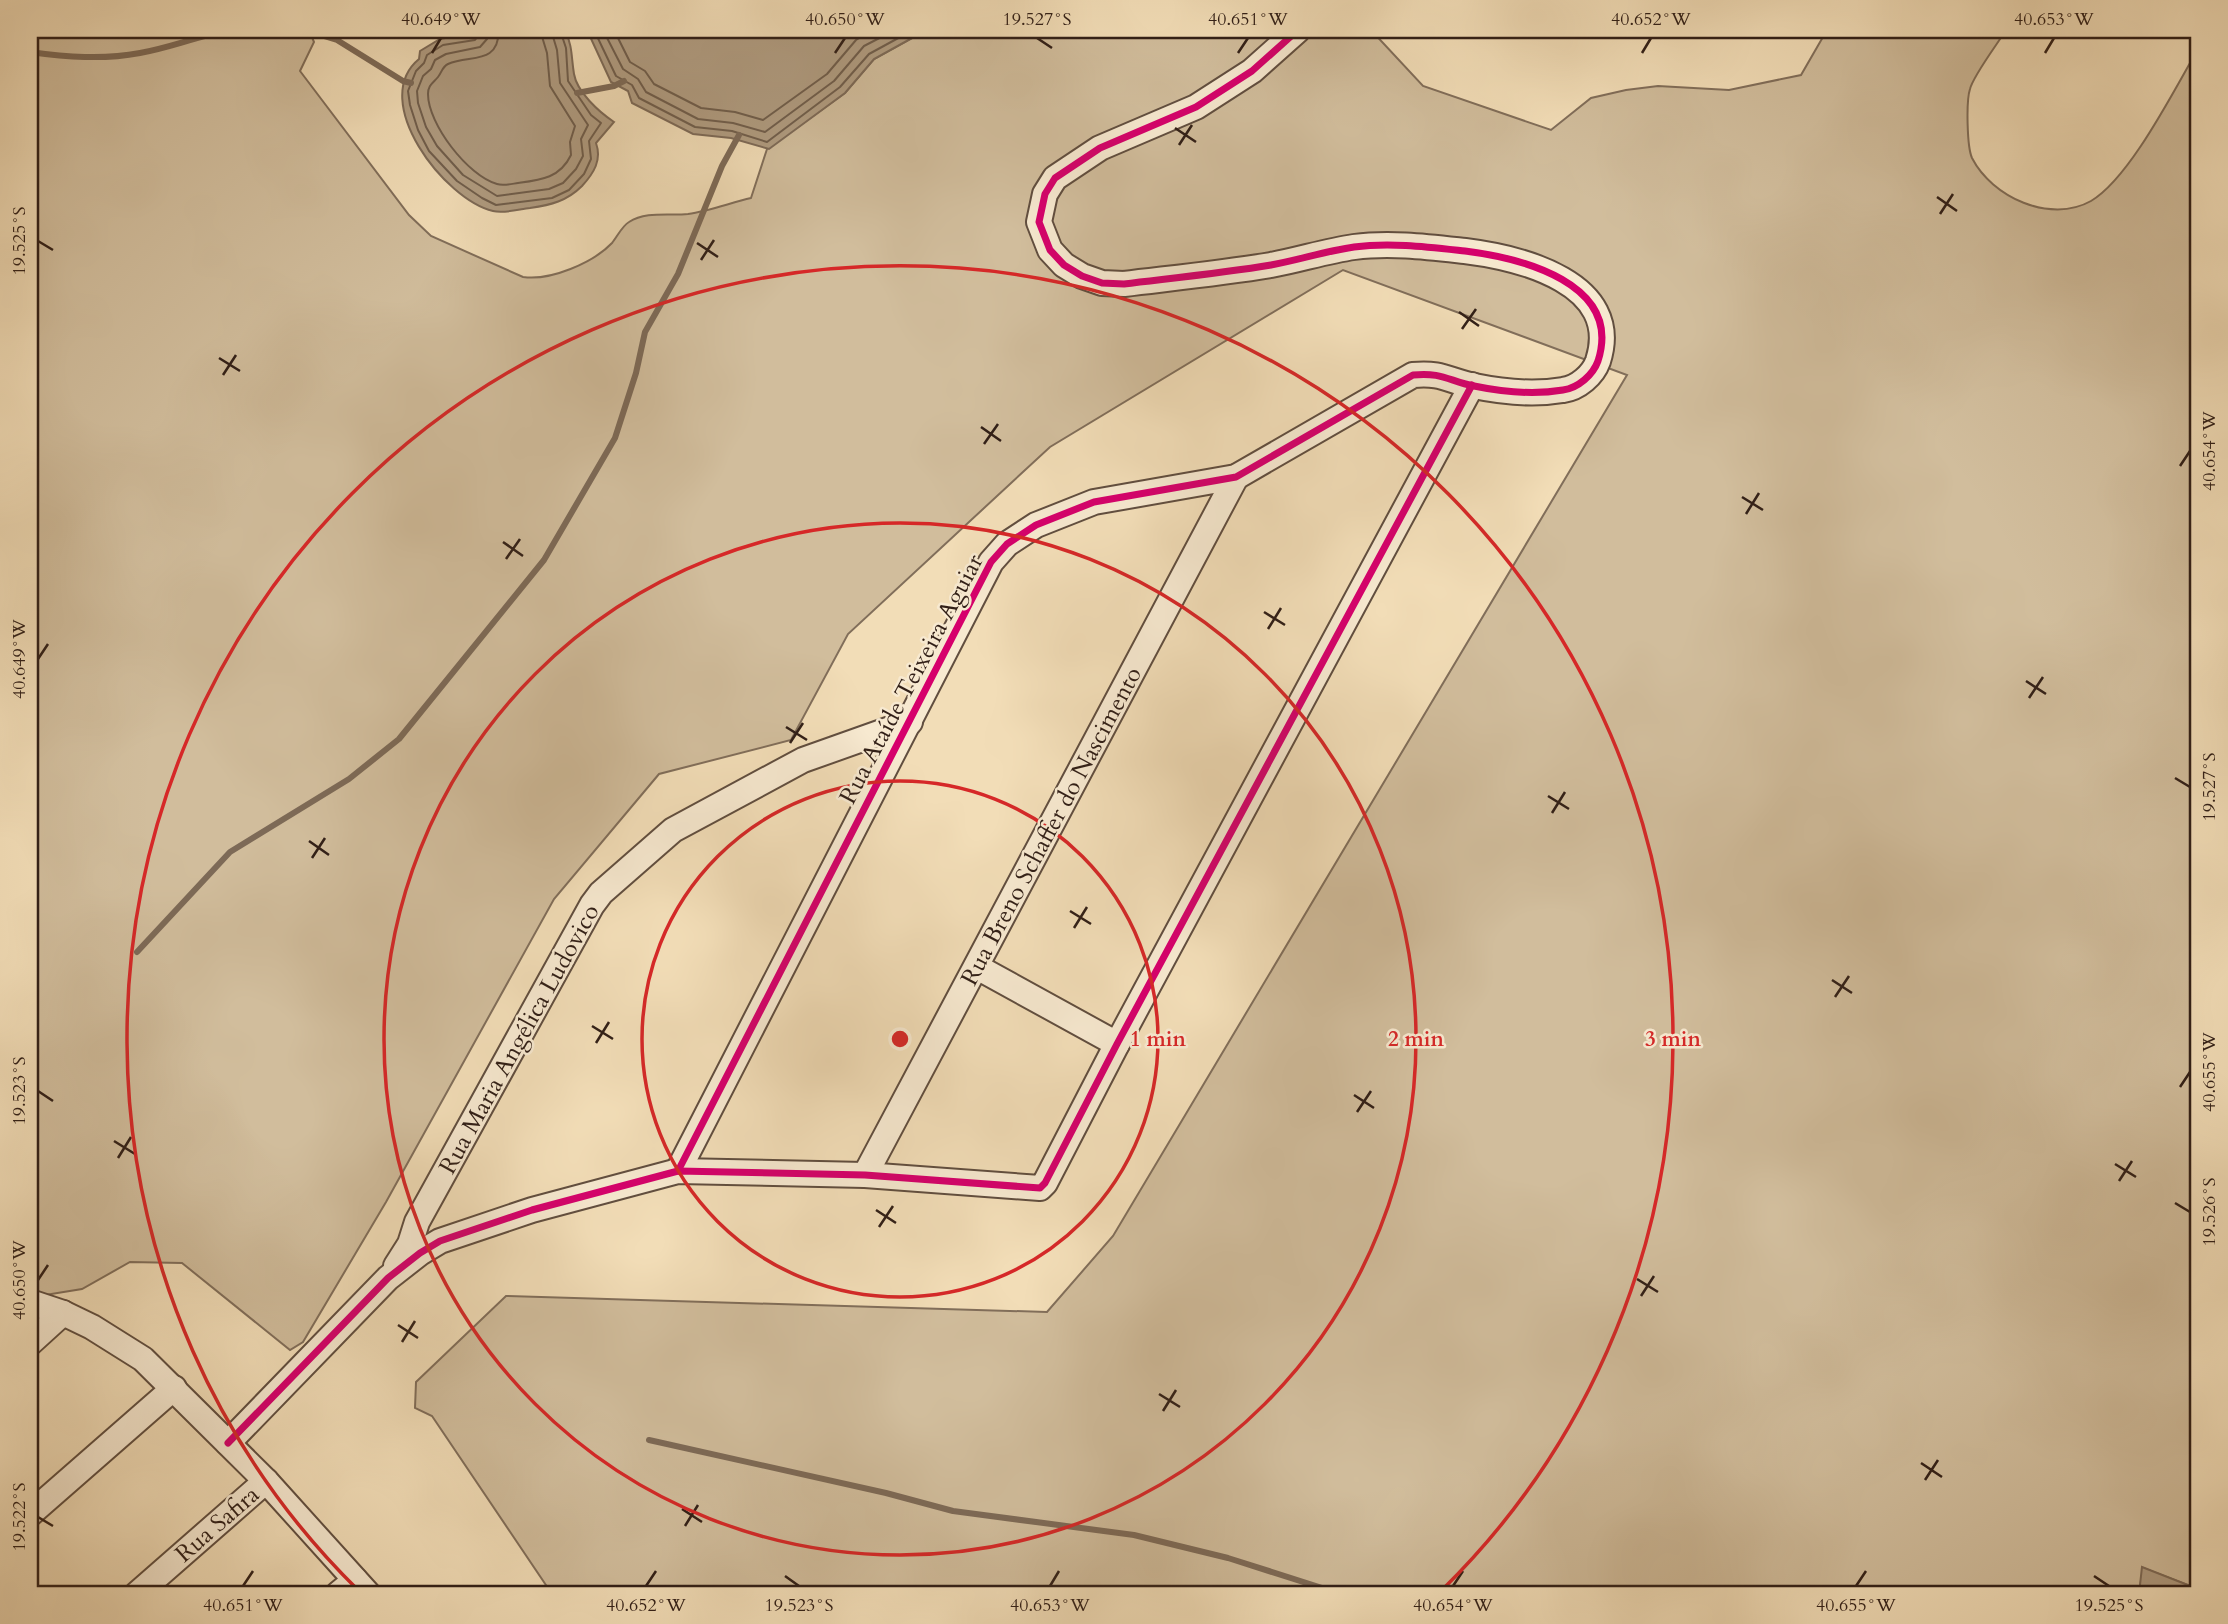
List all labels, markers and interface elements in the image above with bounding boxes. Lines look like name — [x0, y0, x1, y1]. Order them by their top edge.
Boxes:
text: 40.649°W — [401, 7, 481, 32]
text: 40.650°W — [805, 7, 885, 32]
text: 19.527°S — [1003, 7, 1071, 32]
text: 40.651°W — [1208, 7, 1288, 32]
text: 40.652°W — [1611, 7, 1691, 32]
text: 40.653°W — [2014, 7, 2094, 32]
text: 19.525°S — [7, 207, 32, 275]
text: 40.654°W — [2197, 411, 2222, 491]
street label: Rua Ataíde Teixeira Aguiar — [832, 548, 991, 810]
text: 40.649°W — [7, 619, 32, 699]
street label: Rua Breno Schaffer do Nascimento — [953, 661, 1150, 992]
text: 19.527°S — [2197, 753, 2222, 821]
street label: Rua Maria Angélica Ludovico — [431, 898, 608, 1180]
text: 1 min — [1130, 1025, 1186, 1054]
text: 2 min — [1388, 1025, 1444, 1054]
text: 3 min — [1645, 1025, 1701, 1054]
centre of rings — [888, 1027, 912, 1051]
text: 40.655°W — [2197, 1032, 2222, 1112]
text: 19.523°S — [7, 1057, 32, 1125]
text: 19.526°S — [2197, 1178, 2222, 1246]
text: 40.650°W — [7, 1240, 32, 1320]
street label: Rua Safira — [168, 1478, 267, 1570]
text: 19.522°S — [7, 1483, 32, 1551]
text: 40.651°W — [203, 1593, 283, 1618]
text: 40.652°W — [606, 1593, 686, 1618]
text: 19.523°S — [765, 1593, 833, 1618]
text: 40.653°W — [1010, 1593, 1090, 1618]
text: 40.654°W — [1413, 1593, 1493, 1618]
text: 40.655°W — [1816, 1593, 1896, 1618]
text: 19.525°S — [2075, 1593, 2143, 1618]

